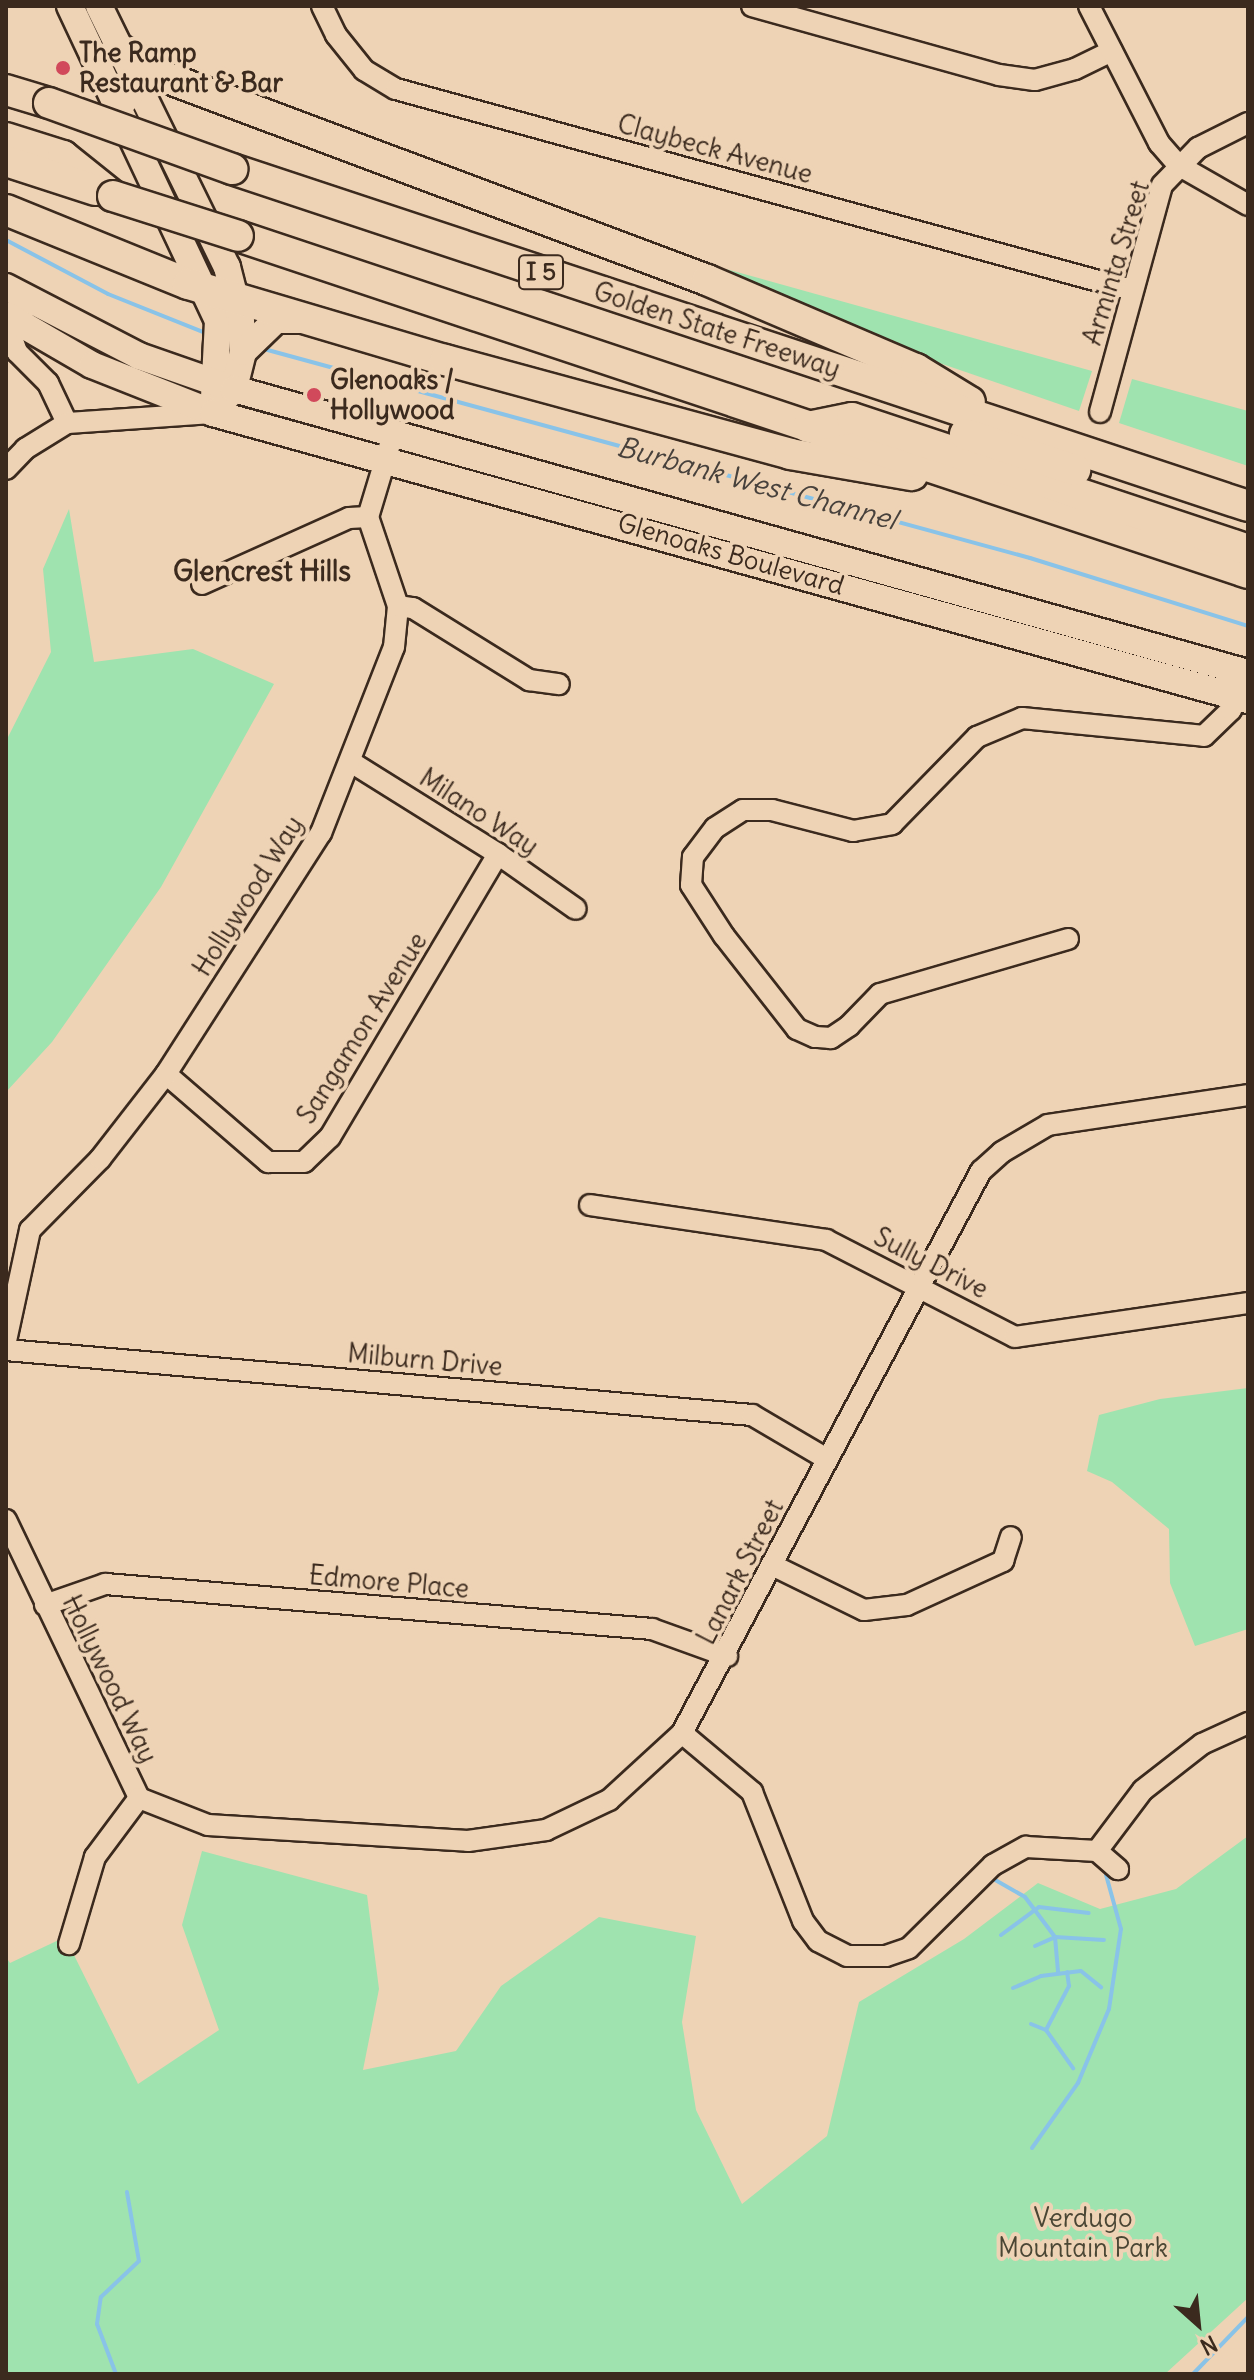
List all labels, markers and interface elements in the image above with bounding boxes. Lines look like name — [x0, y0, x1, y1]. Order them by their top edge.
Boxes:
place label: The Ramp Restaurant & Bar — [79, 37, 283, 98]
marker: The Ramp Restaurant & Bar — [54, 59, 72, 77]
street label: Claybeck Avenue — [614, 108, 816, 190]
street label: Arminta Street — [1076, 177, 1156, 349]
road number: I 5 — [517, 252, 565, 292]
street label: Golden State Freeway — [590, 275, 844, 385]
place label: Glenoaks / Hollywood — [330, 364, 455, 426]
marker: Glenoaks / Hollywood — [305, 386, 323, 404]
water label: Burbank West Channel — [614, 430, 900, 536]
street label: Glenoaks Boulevard — [614, 507, 848, 601]
district label: Glencrest Hills — [173, 554, 351, 588]
street label: Milano Way — [414, 762, 544, 862]
street label: Hollywood Way — [186, 810, 310, 982]
street label: Sangamon Avenue — [291, 927, 433, 1129]
street label: Sully Drive — [869, 1221, 993, 1305]
street label: Milburn Drive — [346, 1338, 504, 1382]
street label: Lanark Street — [690, 1494, 790, 1650]
street label: Edmore Place — [308, 1559, 470, 1605]
street label: Hollywood Way — [56, 1590, 164, 1768]
park label: Verdugo Mountain Park — [998, 2202, 1168, 2264]
north arrow — [1158, 2284, 1238, 2364]
text: N — [1196, 2329, 1222, 2361]

